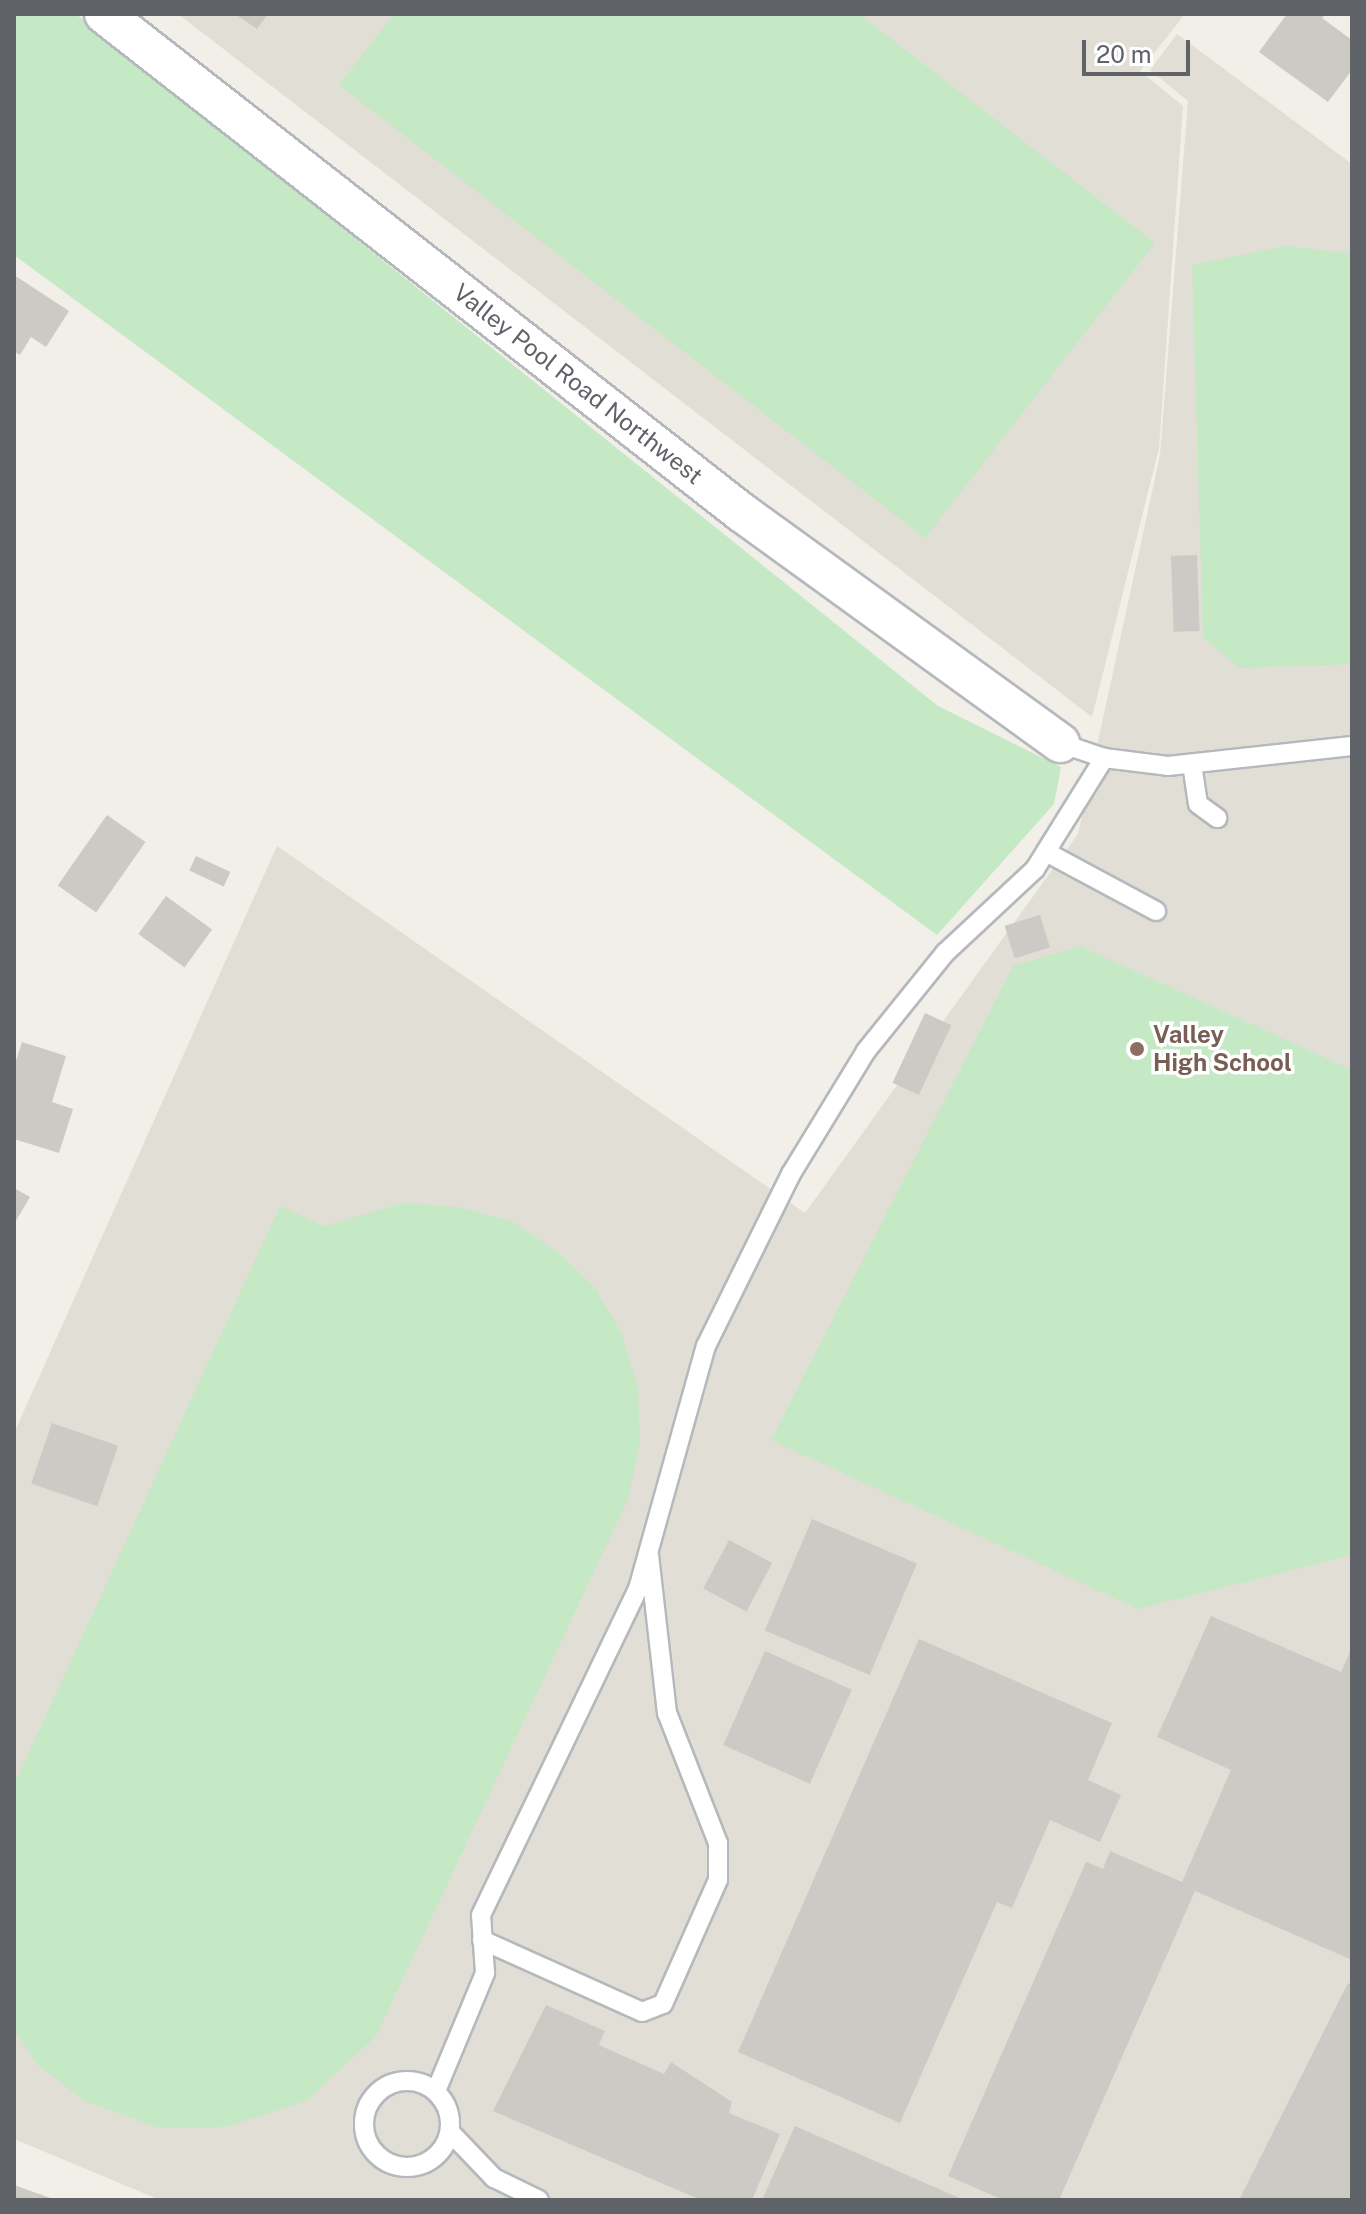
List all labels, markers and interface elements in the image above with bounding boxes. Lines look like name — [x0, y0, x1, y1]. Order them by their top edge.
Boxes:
scale bar — [1086, 24, 1194, 74]
text: 20 m — [1096, 40, 1152, 68]
street label: Valley Pool Road Northwest — [448, 278, 708, 490]
place label: Valley High School — [1153, 1021, 1292, 1077]
marker: Valley High School — [1128, 1040, 1146, 1058]

